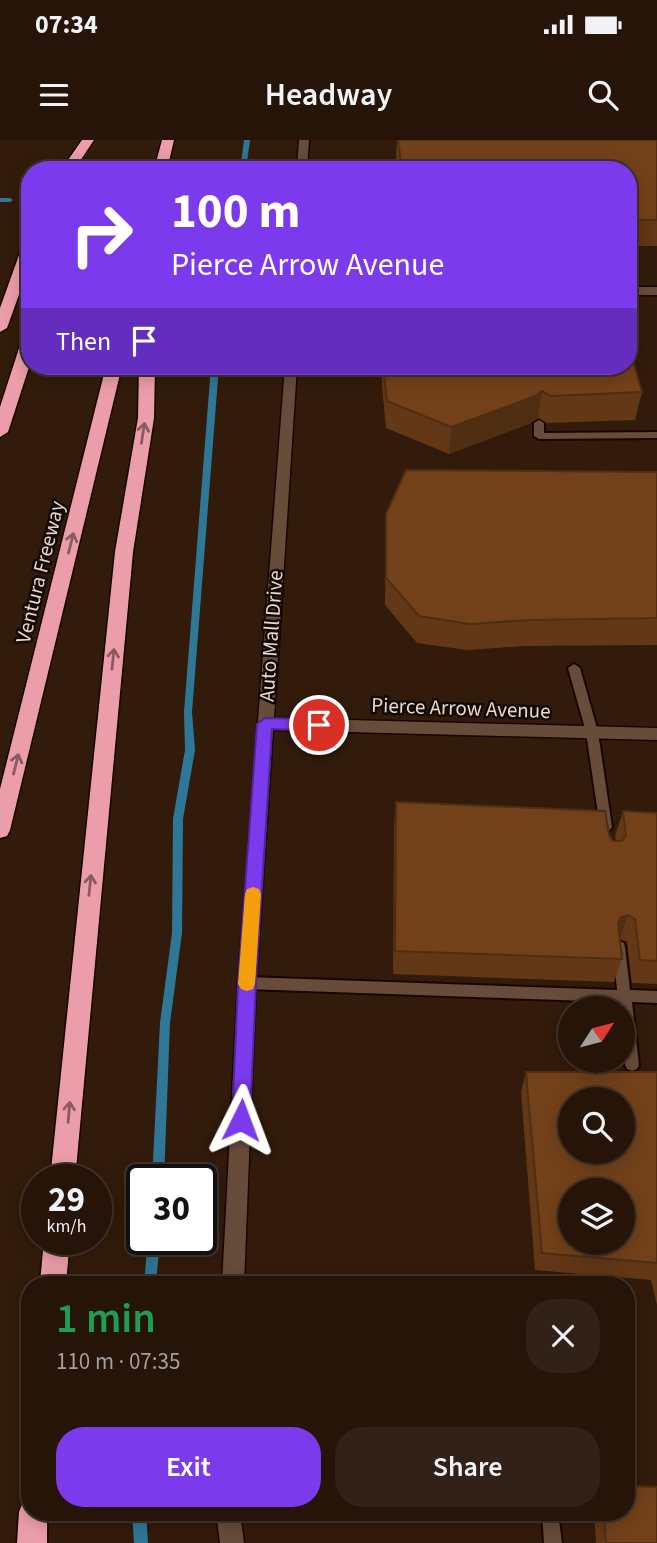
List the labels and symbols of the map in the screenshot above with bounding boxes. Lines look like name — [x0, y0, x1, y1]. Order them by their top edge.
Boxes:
one-way arrow — [137, 422, 150, 445]
street label: Ventura Freeway — [8, 497, 72, 646]
one-way arrow — [65, 532, 78, 555]
street label: Auto Mall Drive — [251, 569, 291, 703]
one-way arrow — [107, 648, 120, 671]
street label: Pierce Arrow Avenue — [371, 690, 551, 726]
pin — [289, 695, 349, 755]
one-way arrow — [10, 753, 23, 776]
one-way arrow — [84, 874, 97, 897]
north arrow — [558, 996, 635, 1073]
position arrow — [204, 1083, 278, 1157]
one-way arrow — [63, 1101, 76, 1123]
speed limit sign: 30 — [126, 1164, 217, 1255]

